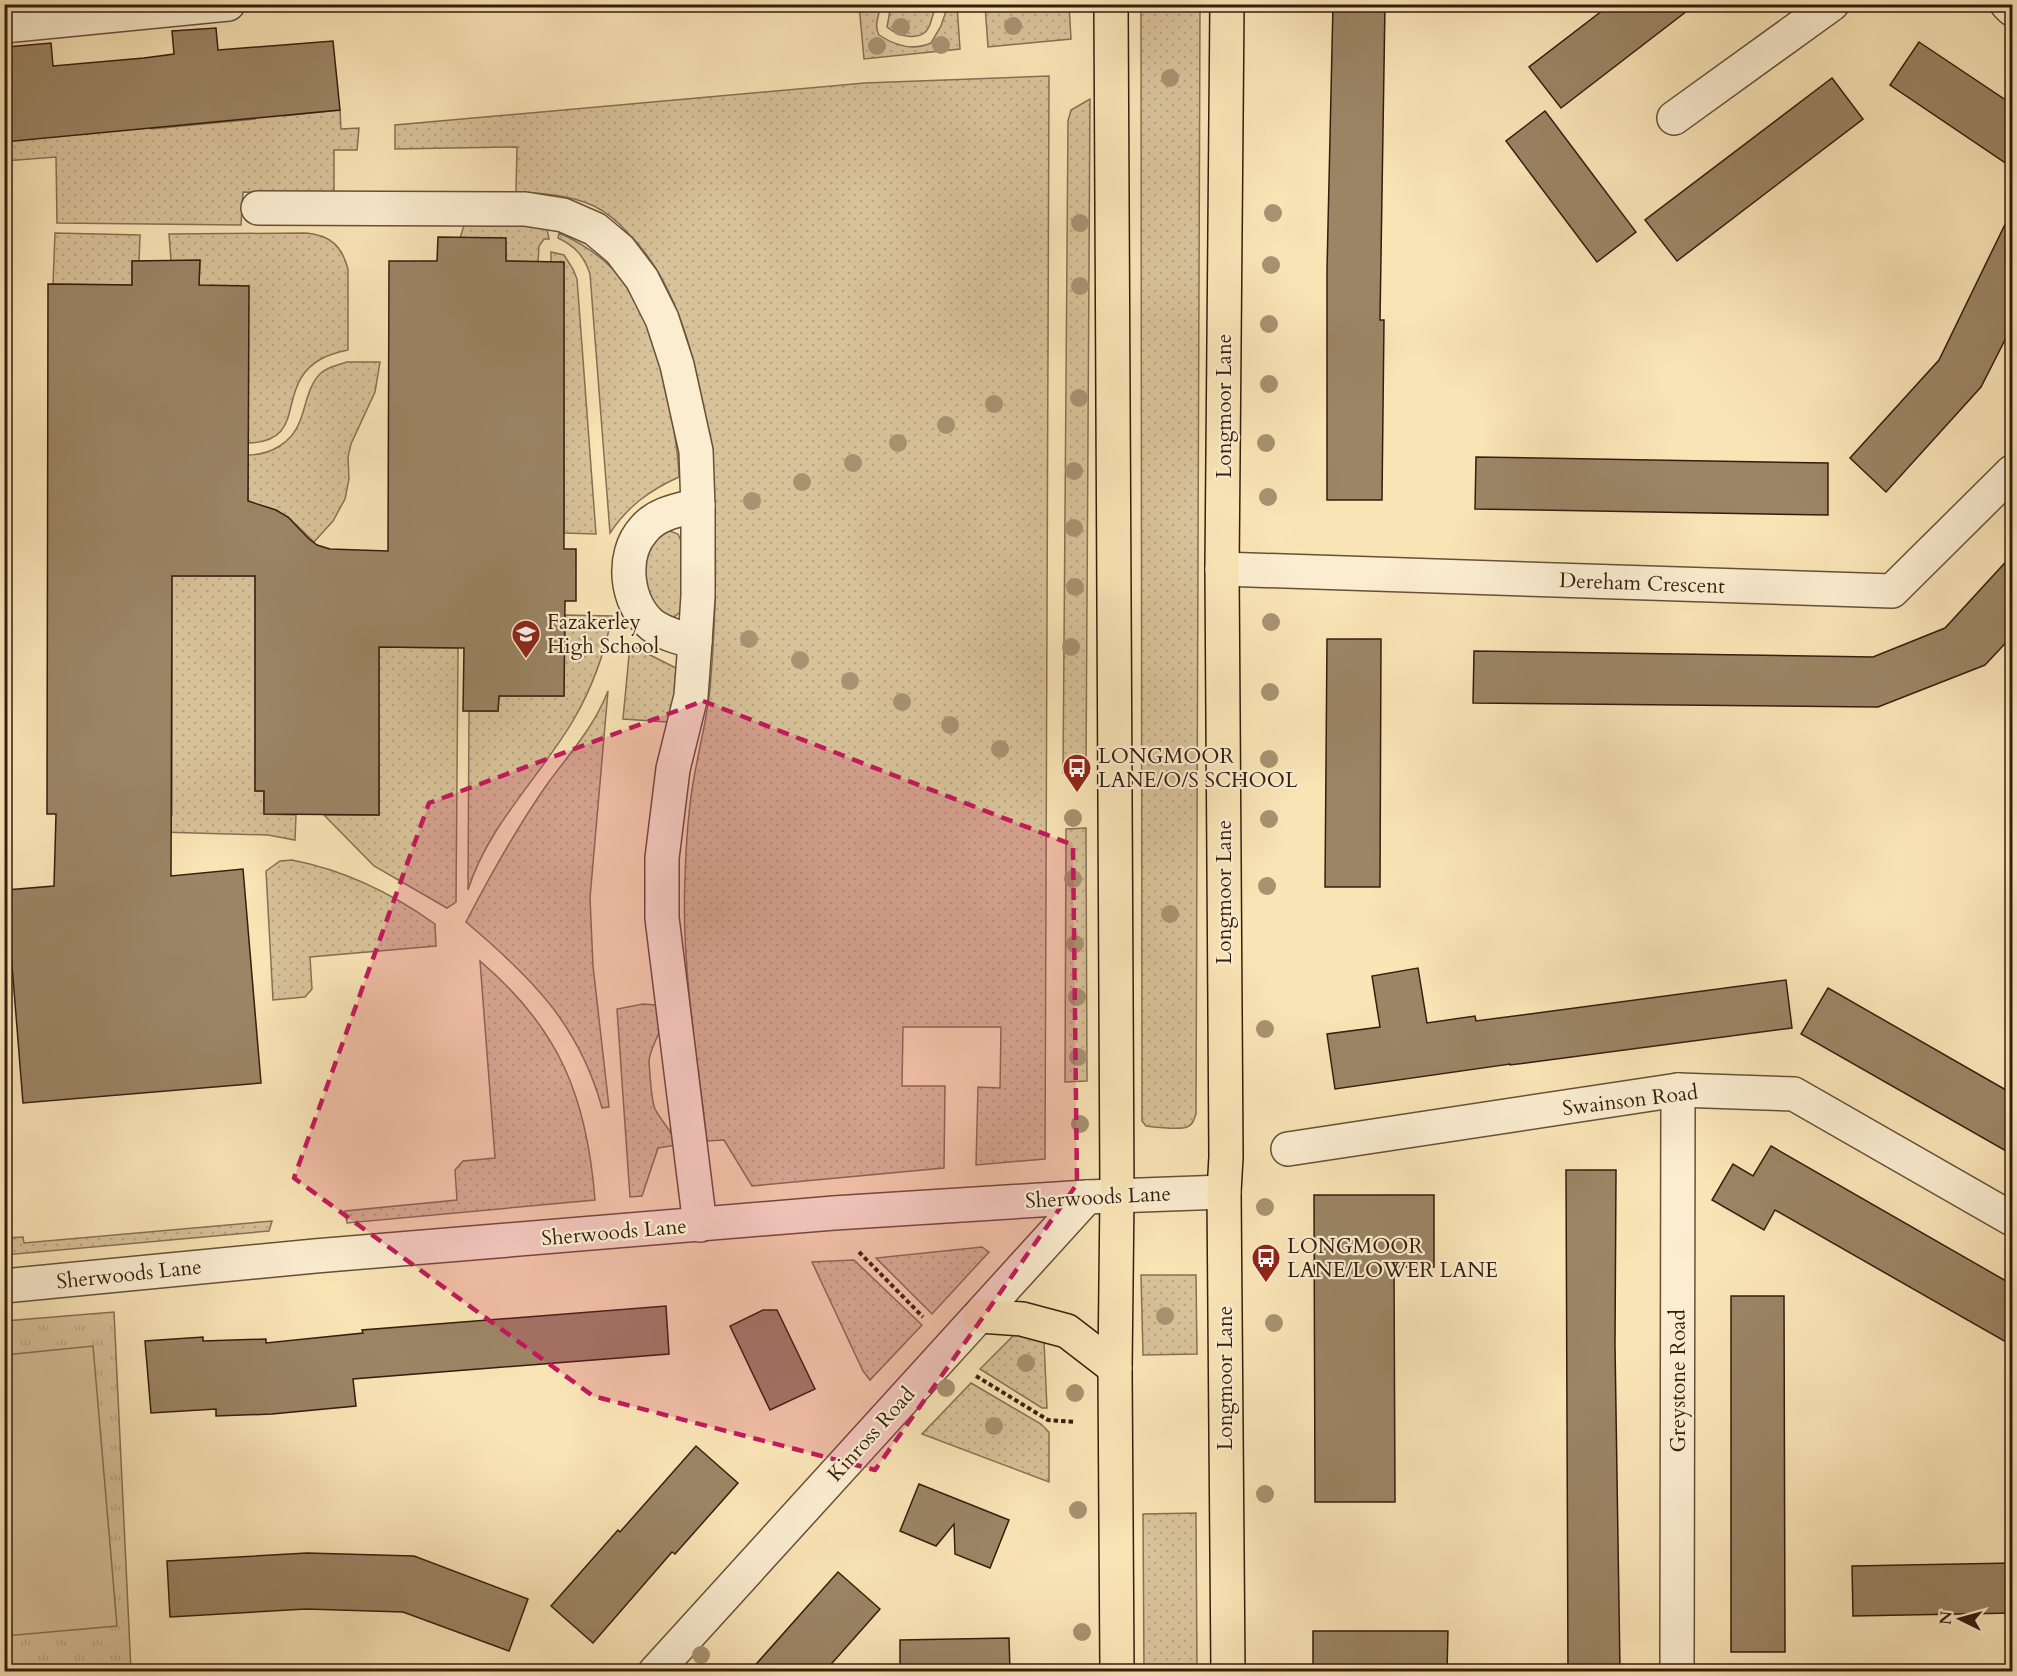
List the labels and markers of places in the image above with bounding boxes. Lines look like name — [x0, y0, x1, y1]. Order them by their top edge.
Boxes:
place label: Fazakerley High School — [547, 608, 659, 661]
school or university icon: Fazakerley High School — [510, 618, 542, 660]
place label: LONGMOOR LANE/O/S SCHOOL — [1098, 742, 1298, 795]
bus stop icon: LONGMOOR LANE/O/S SCHOOL — [1061, 752, 1093, 794]
place label: LONGMOOR LANE/LOWER LANE — [1287, 1232, 1498, 1285]
bus stop icon: LONGMOOR LANE/LOWER LANE — [1250, 1242, 1282, 1284]

